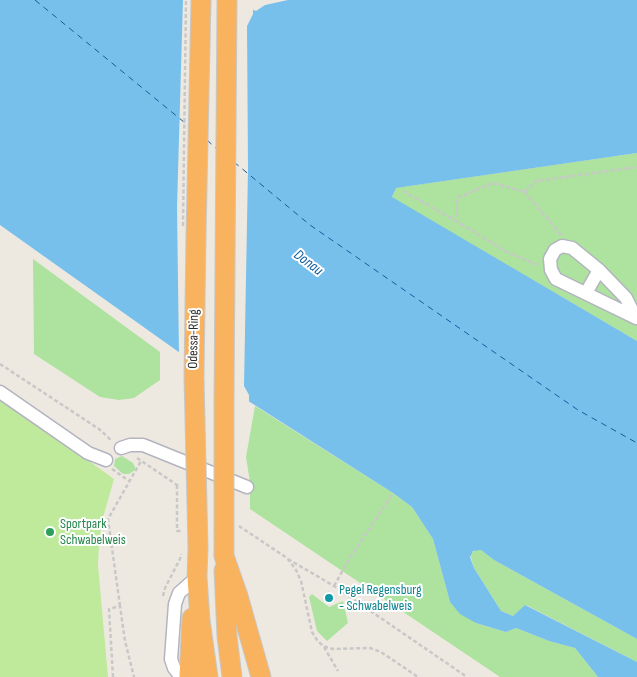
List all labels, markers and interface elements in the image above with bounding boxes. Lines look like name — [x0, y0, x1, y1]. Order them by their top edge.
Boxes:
water label: Donau — [290, 246, 326, 280]
street label: Odessa-Ring — [185, 309, 203, 369]
place label: Sportpark Schwabelweis — [60, 516, 126, 548]
marker: Sportpark Schwabelweis — [44, 526, 56, 538]
place label: Pegel Regensburg - Schwabelweis — [339, 582, 422, 614]
marker: Pegel Regensburg - Schwabelweis — [323, 592, 335, 604]

